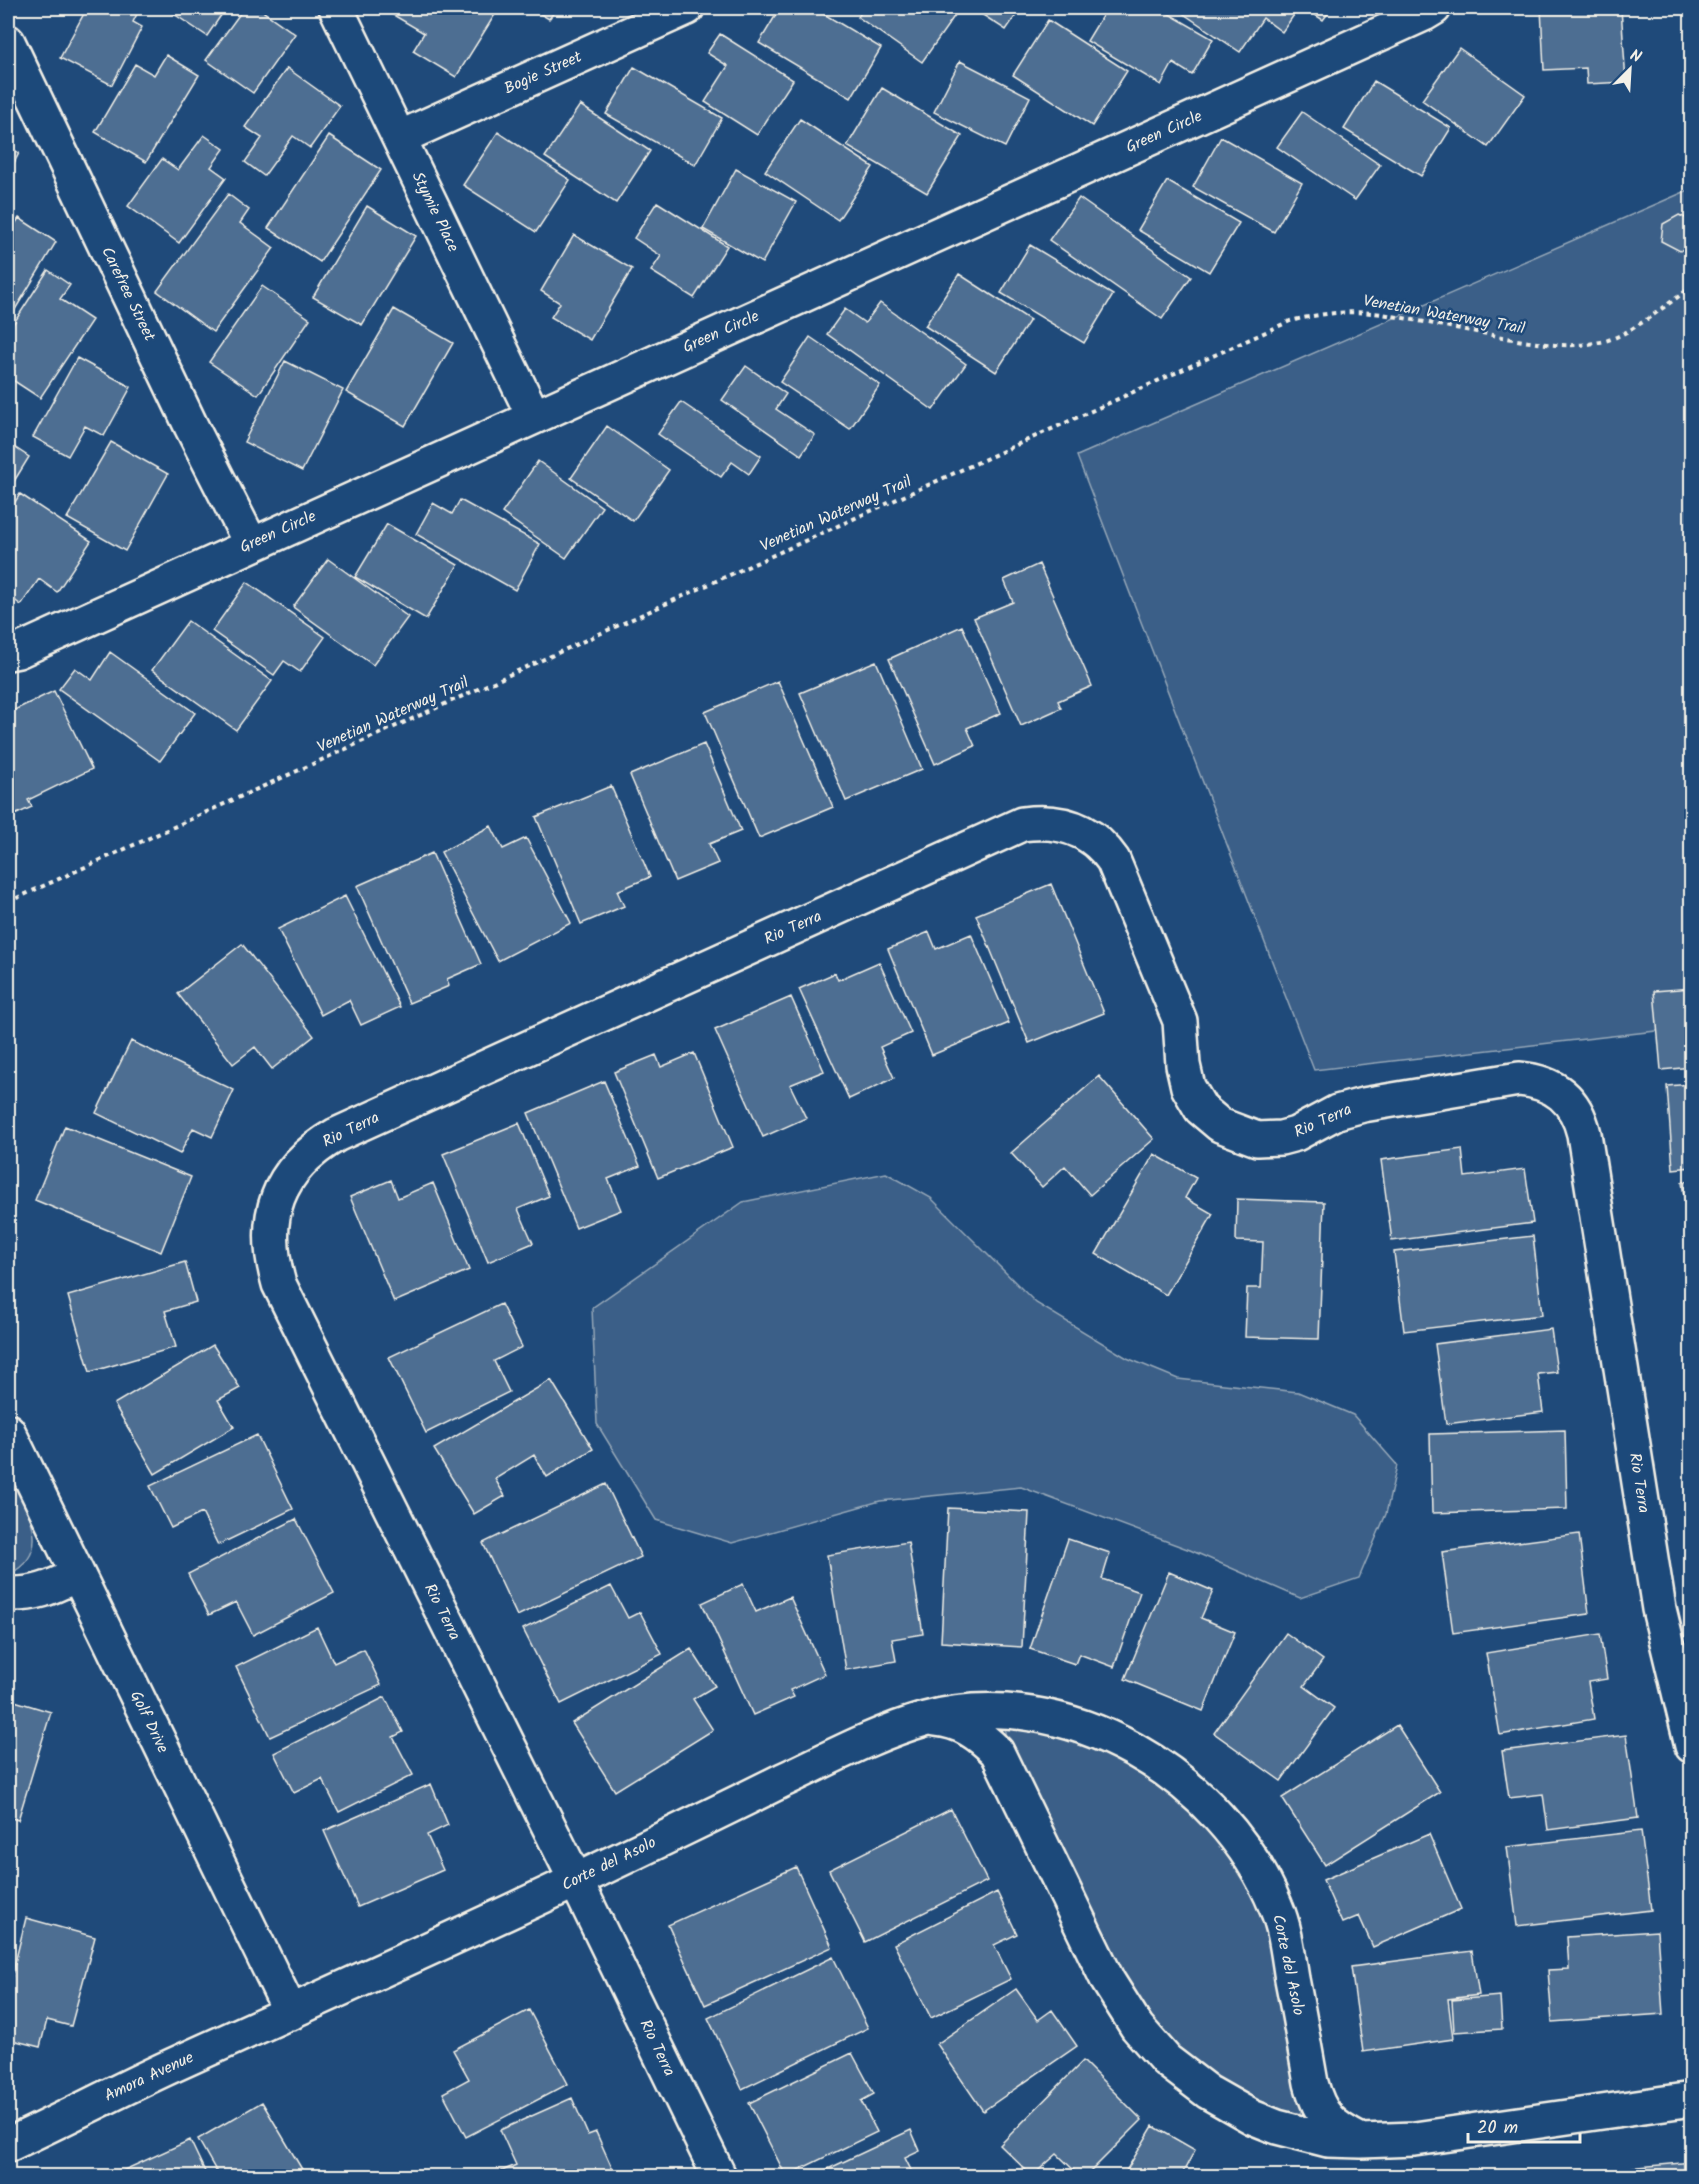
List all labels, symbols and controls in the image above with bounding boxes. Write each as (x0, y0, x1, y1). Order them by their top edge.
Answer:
north arrow (1600, 39, 1660, 99)
text: N (1626, 43, 1645, 70)
street label: Bogie Street (500, 44, 587, 101)
street label: Green Circle (1122, 104, 1206, 160)
street label: Stymie Place (405, 168, 465, 256)
street label: Carefree Street (94, 243, 162, 346)
street label: Venetian Waterway Trail (1361, 288, 1527, 342)
street label: Green Circle (679, 304, 763, 360)
street label: Venetian Waterway Trail (756, 469, 916, 559)
street label: Green Circle (236, 504, 320, 560)
street label: Venetian Waterway Trail (313, 670, 473, 760)
street label: Rio Terra (760, 904, 826, 952)
street label: Rio Terra (1290, 1097, 1356, 1145)
street label: Rio Terra (318, 1105, 384, 1155)
street label: Rio Terra (1622, 1451, 1656, 1515)
street label: Rio Terra (417, 1579, 467, 1645)
street label: Golf Drive (123, 1687, 175, 1757)
street label: Corte del Asolo (557, 1830, 661, 1898)
street label: Corte del Asolo (1265, 1912, 1311, 2018)
street label: Rio Terra (632, 2015, 682, 2081)
street label: Amora Avenue (100, 2045, 198, 2109)
scale bar (1468, 2106, 1580, 2144)
text: 20 m (1477, 2114, 1518, 2143)

